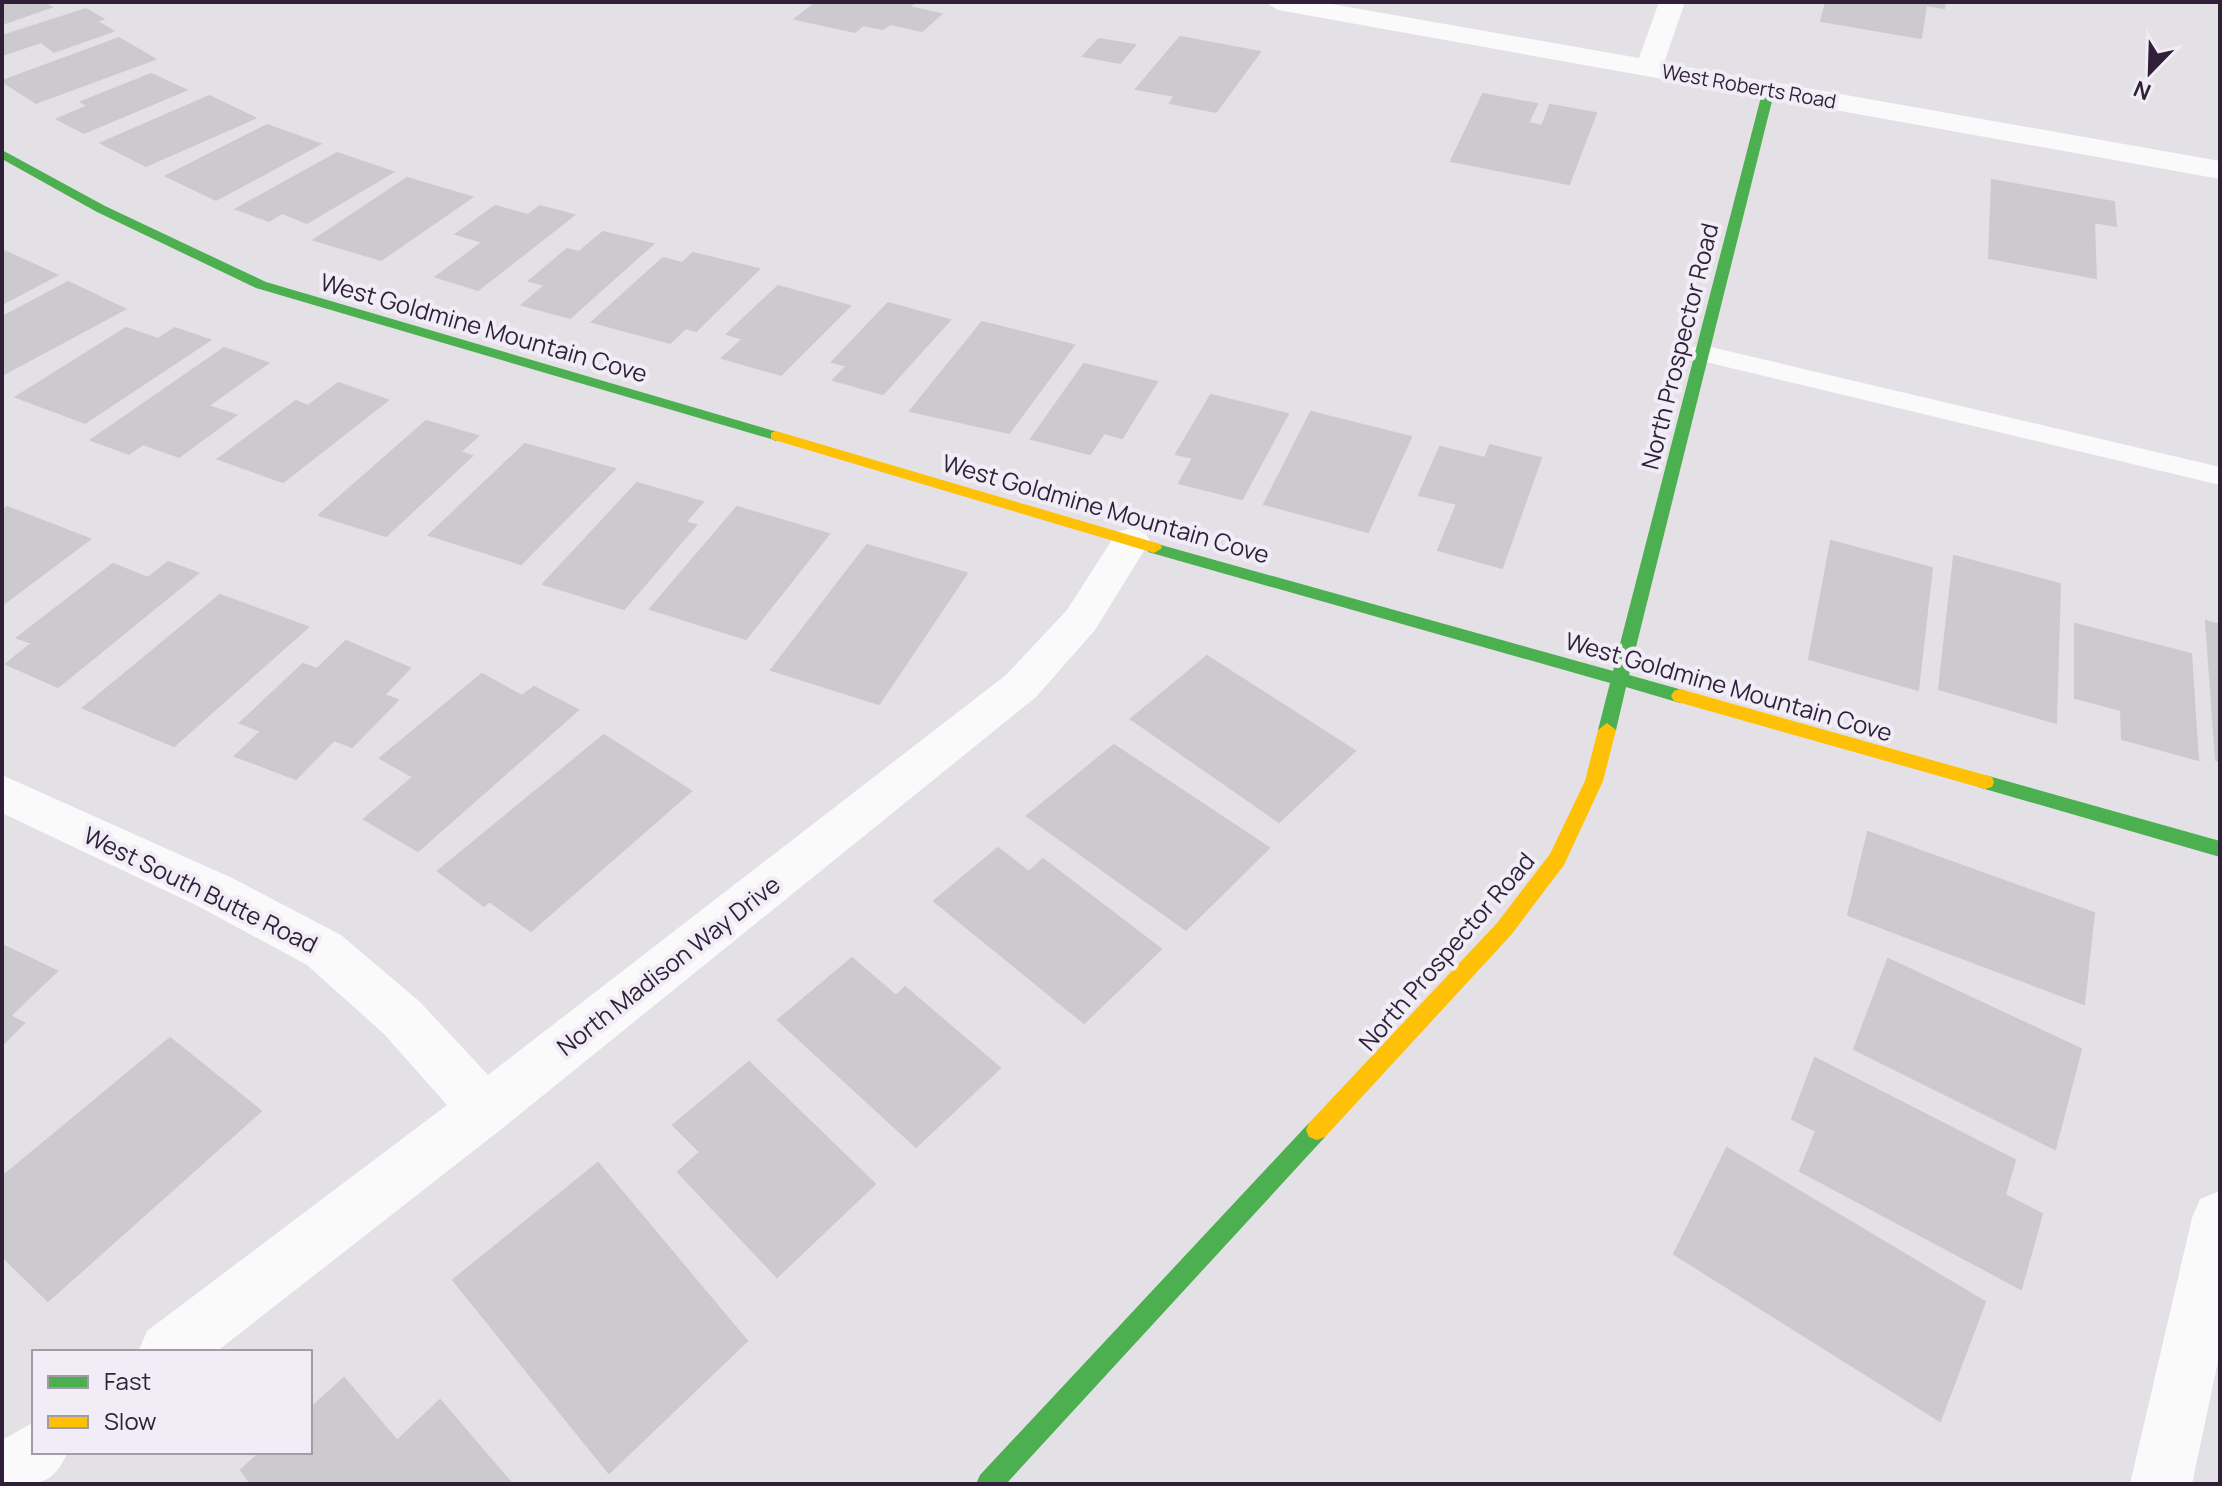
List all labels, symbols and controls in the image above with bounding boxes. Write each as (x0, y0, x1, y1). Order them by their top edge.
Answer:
north arrow (2110, 32, 2190, 112)
street label: West Roberts Road (1660, 57, 1838, 115)
text: N (2129, 74, 2155, 107)
street label: North Prospector Road (1632, 219, 1726, 473)
street label: West Goldmine Mountain Cove (316, 264, 652, 390)
street label: West Goldmine Mountain Cove (938, 445, 1274, 571)
street label: West Goldmine Mountain Cove (1561, 623, 1897, 749)
street label: West South Butte Road (79, 818, 323, 960)
street label: North Prospector Road (1351, 845, 1541, 1057)
street label: North Madison Way Drive (550, 867, 786, 1063)
legend (32, 1350, 312, 1454)
text: Fast (104, 1364, 151, 1397)
text: Slow (104, 1404, 157, 1437)

